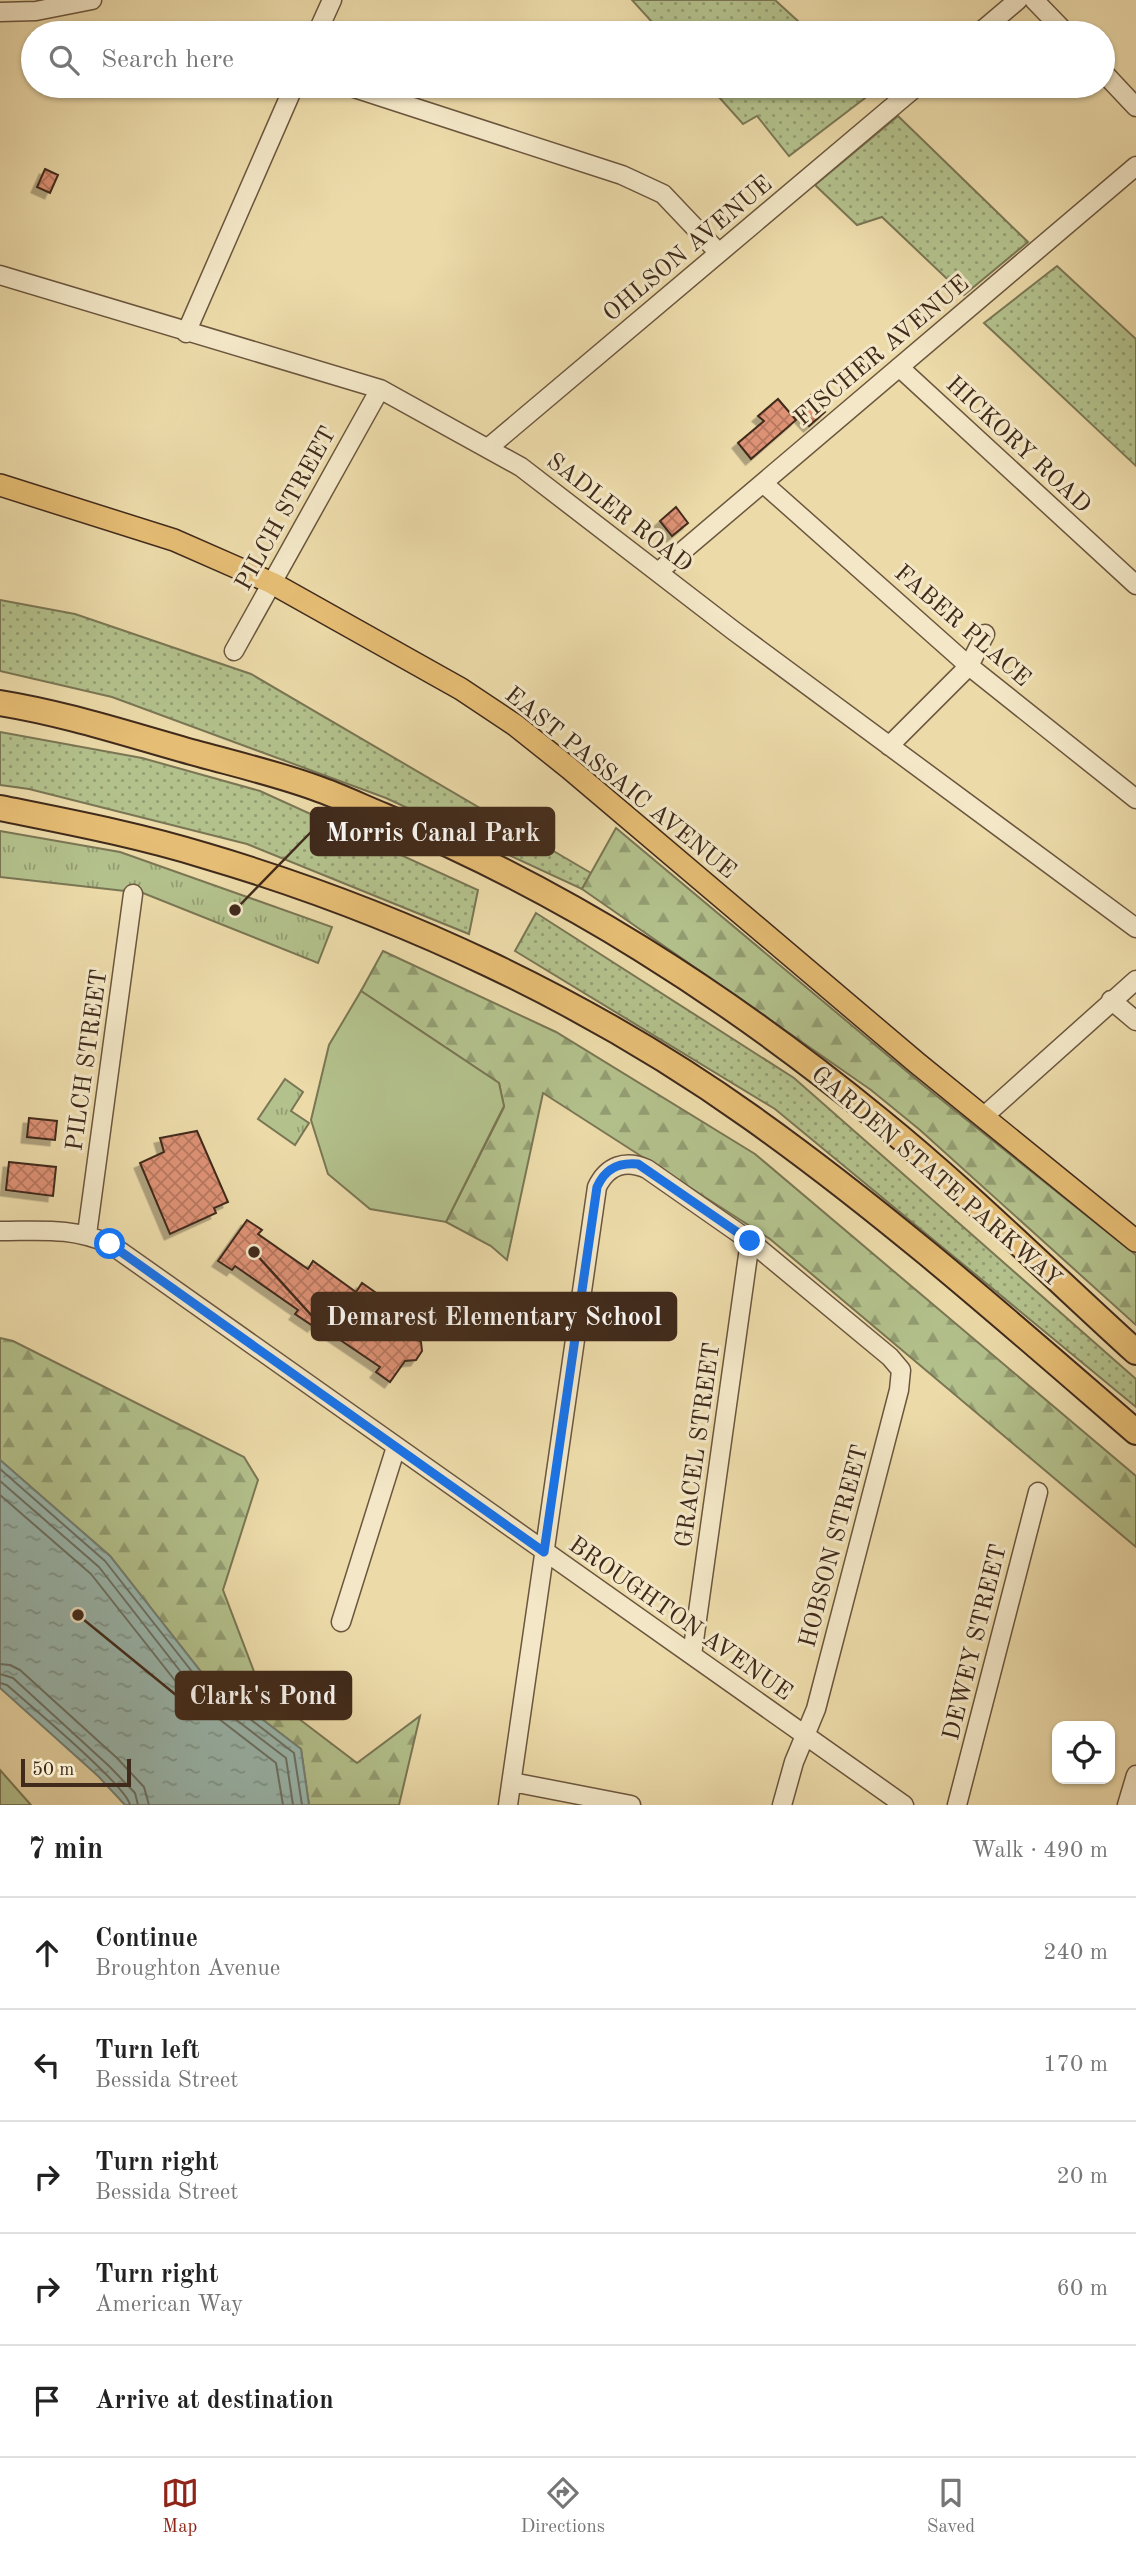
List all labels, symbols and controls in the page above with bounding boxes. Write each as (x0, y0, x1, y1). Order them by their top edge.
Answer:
search box (21, 21, 1115, 98)
icon: search (45, 41, 83, 79)
text: Search here (101, 47, 234, 73)
street label: OHLSON AVENUE (599, 172, 777, 327)
street label: FISCHER AVENUE (791, 272, 974, 431)
street label: HICKORY ROAD (941, 372, 1095, 518)
street label: PILCH STREET (232, 423, 342, 595)
street label: SADLER ROAD (541, 449, 696, 578)
street label: FABER PLACE (889, 561, 1034, 692)
street label: EAST PASSAIC AVENUE (500, 683, 740, 884)
callout: Morris Canal Park (311, 808, 554, 855)
text: Morris Canal Park (326, 821, 541, 847)
street label: PILCH STREET (63, 968, 113, 1153)
street label: GARDEN STATE PARKWAY (806, 1063, 1065, 1292)
route end (734, 1225, 765, 1256)
route start (94, 1228, 125, 1259)
callout: Demarest Elementary School (312, 1293, 676, 1340)
text: Demarest Elementary School (326, 1305, 662, 1331)
street label: GRACEL STREET (673, 1341, 725, 1549)
street label: HOBSON STREET (796, 1443, 874, 1650)
street label: BROUGHTON AVENUE (564, 1533, 796, 1706)
street label: DEWEY STREET (940, 1542, 1012, 1743)
callout: Clark's Pond (176, 1672, 351, 1719)
text: Clark's Pond (189, 1684, 337, 1710)
map controls (1052, 1721, 1115, 1784)
button: locate (1052, 1721, 1115, 1784)
scale bar (21, 1756, 131, 1788)
text: 50 m (32, 1761, 74, 1780)
text: 7 min (28, 1835, 103, 1865)
text: Walk · 490 m (972, 1839, 1108, 1862)
text: Continue (95, 1926, 198, 1952)
icon: ahead (28, 1934, 66, 1972)
text: 240 m (1043, 1941, 1108, 1964)
text: Broughton Avenue (95, 1957, 280, 1980)
text: Turn left (95, 2038, 200, 2064)
icon: left (28, 2046, 66, 2084)
text: 170 m (1043, 2053, 1108, 2076)
text: Bessida Street (95, 2069, 238, 2092)
text: Turn right (95, 2150, 218, 2176)
icon: right (28, 2158, 66, 2196)
text: 20 m (1057, 2165, 1108, 2188)
text: Bessida Street (95, 2181, 238, 2204)
text: Turn right (95, 2262, 218, 2288)
icon: right (28, 2270, 66, 2308)
text: 60 m (1057, 2277, 1108, 2300)
text: American Way (95, 2293, 243, 2316)
icon: arrive (28, 2382, 66, 2420)
text: Arrive at destination (95, 2388, 334, 2414)
tab: Map (161, 2474, 199, 2539)
tab: Directions (521, 2474, 605, 2539)
tab: Saved (927, 2474, 975, 2539)

